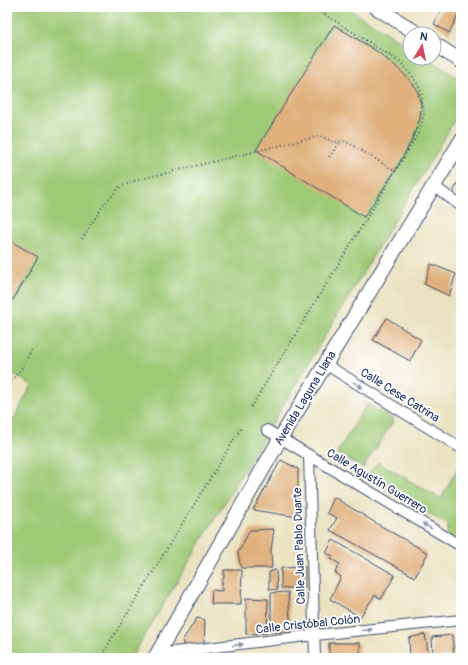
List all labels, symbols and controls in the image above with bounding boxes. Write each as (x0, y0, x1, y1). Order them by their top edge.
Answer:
north arrow (402, 26, 442, 66)
text: N (419, 30, 429, 44)
street label: Avenida Laguna Llana (271, 348, 340, 448)
street label: Calle Cese Catrina (357, 365, 442, 426)
one-way arrow (353, 381, 364, 388)
street label: Calle Agustín Guerrero (324, 445, 430, 518)
street label: Calle Juan Pablo Duarte (290, 487, 309, 605)
one-way arrow (421, 523, 433, 530)
street label: Calle Cristóbal Colón (255, 612, 361, 637)
one-way arrow (361, 627, 373, 633)
one-way arrow (232, 641, 244, 648)

